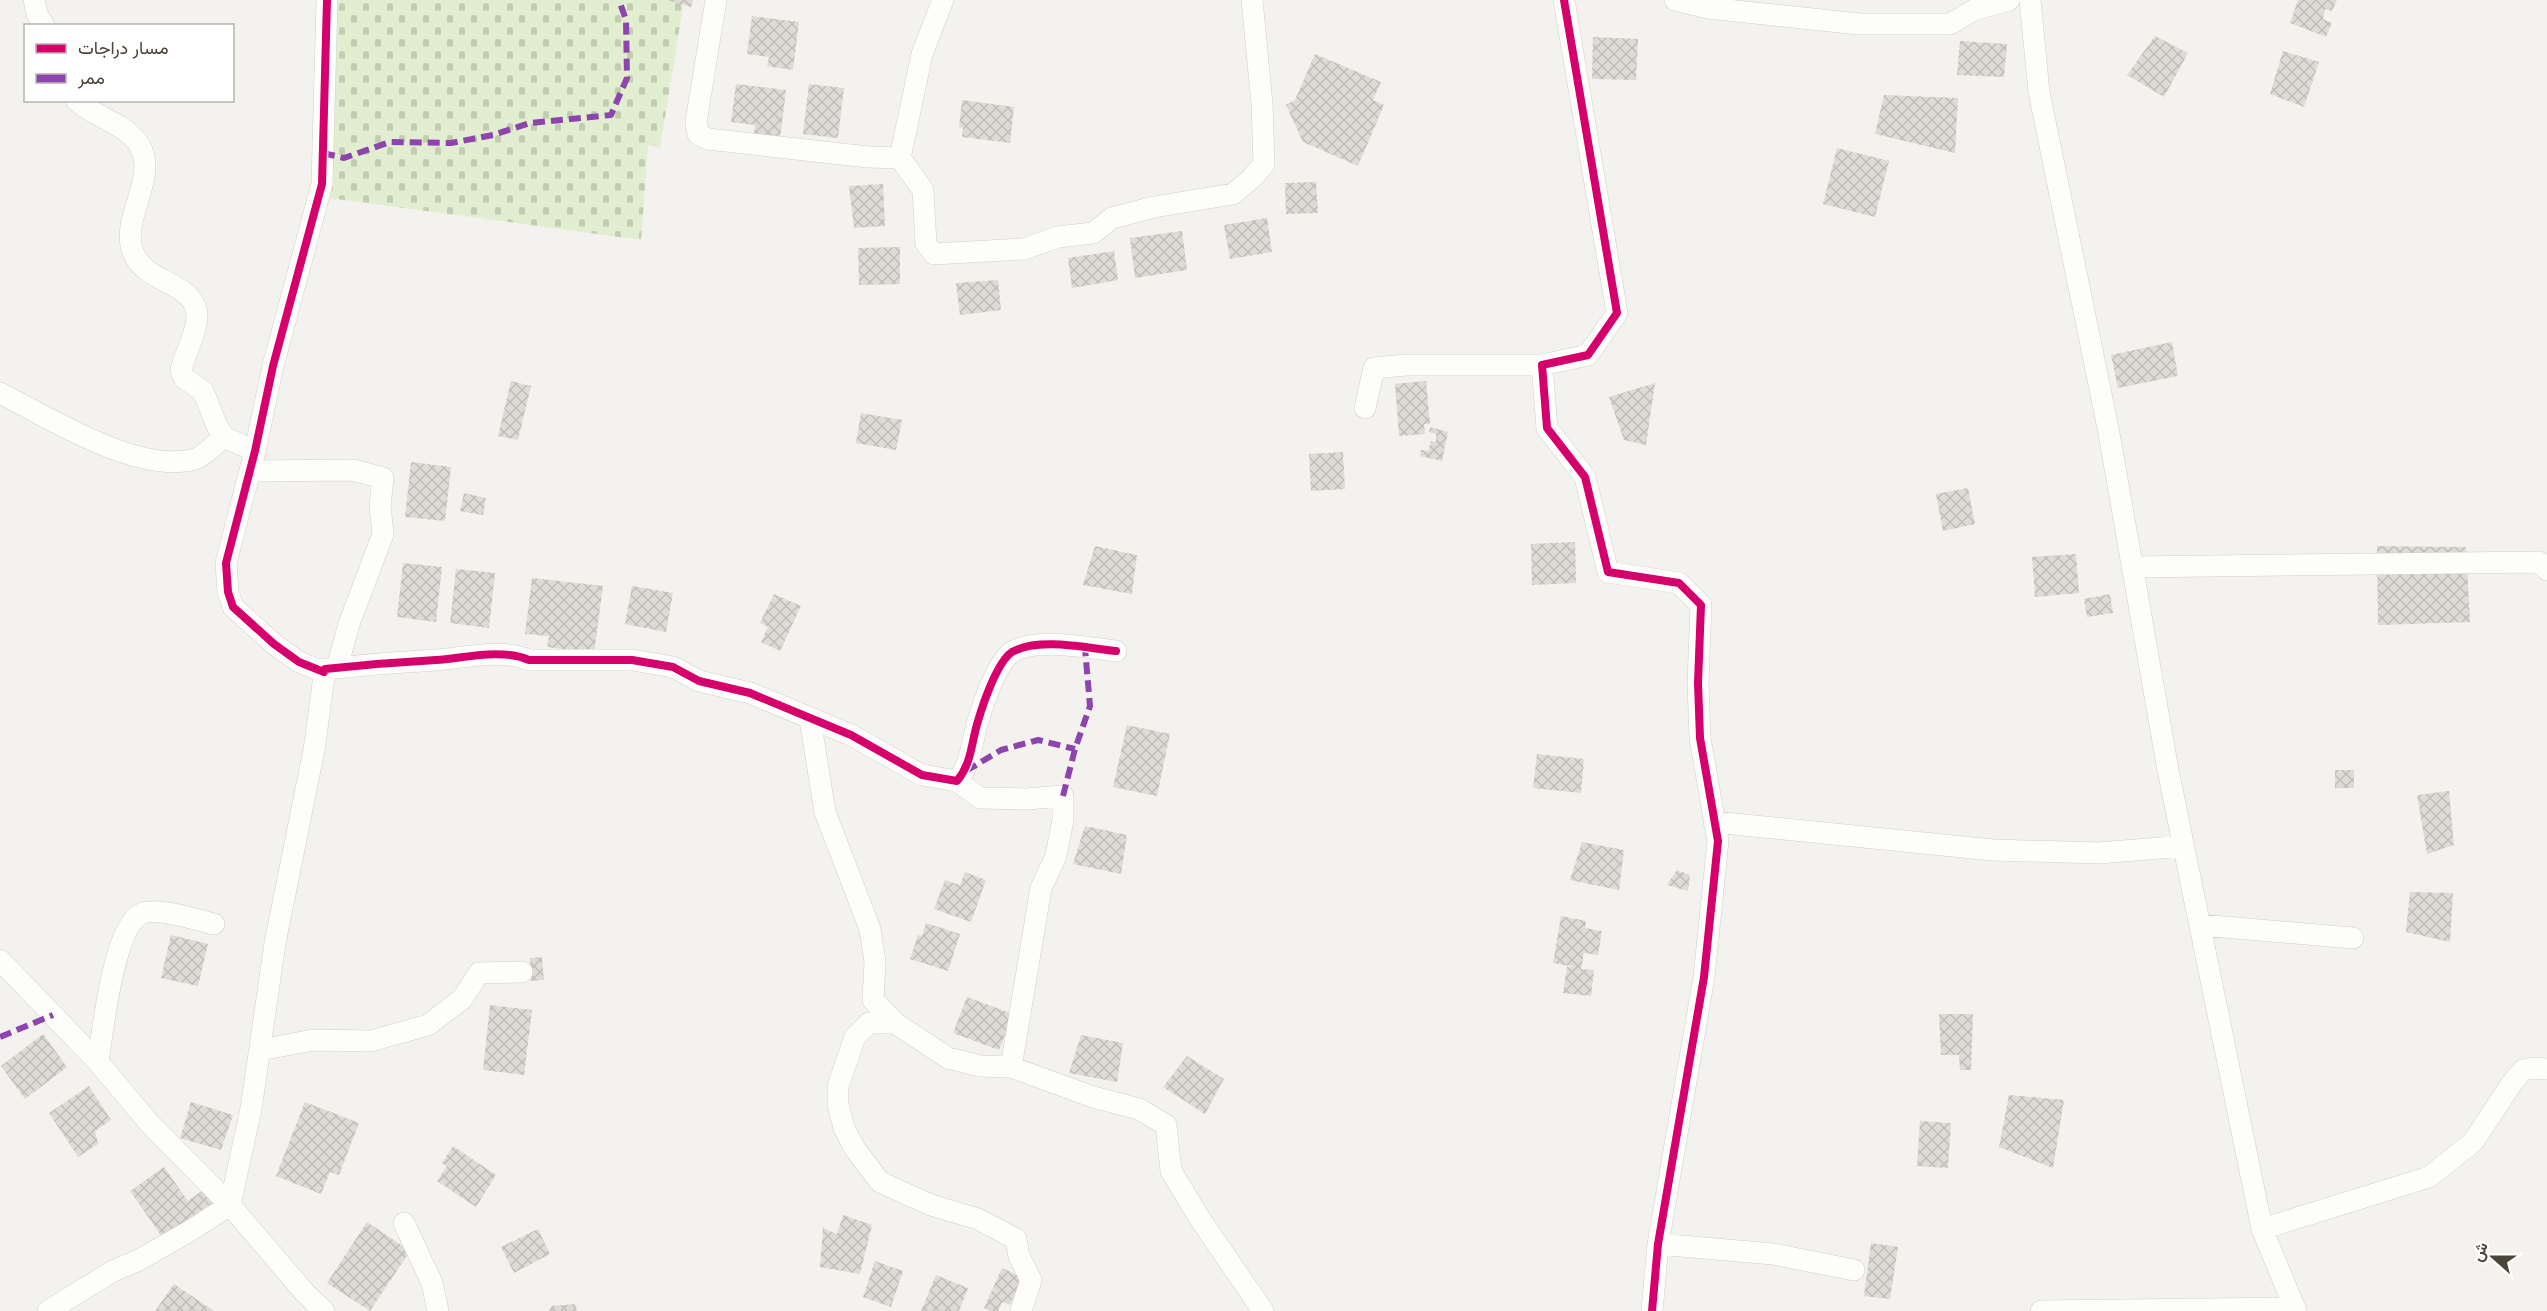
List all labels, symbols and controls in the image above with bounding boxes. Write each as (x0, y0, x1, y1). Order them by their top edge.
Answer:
legend (24, 24, 234, 102)
text: مسار دراجات (78, 36, 169, 60)
text: ممر (77, 66, 105, 90)
north arrow (2463, 1227, 2523, 1287)
text: ش (2466, 1239, 2494, 1265)

